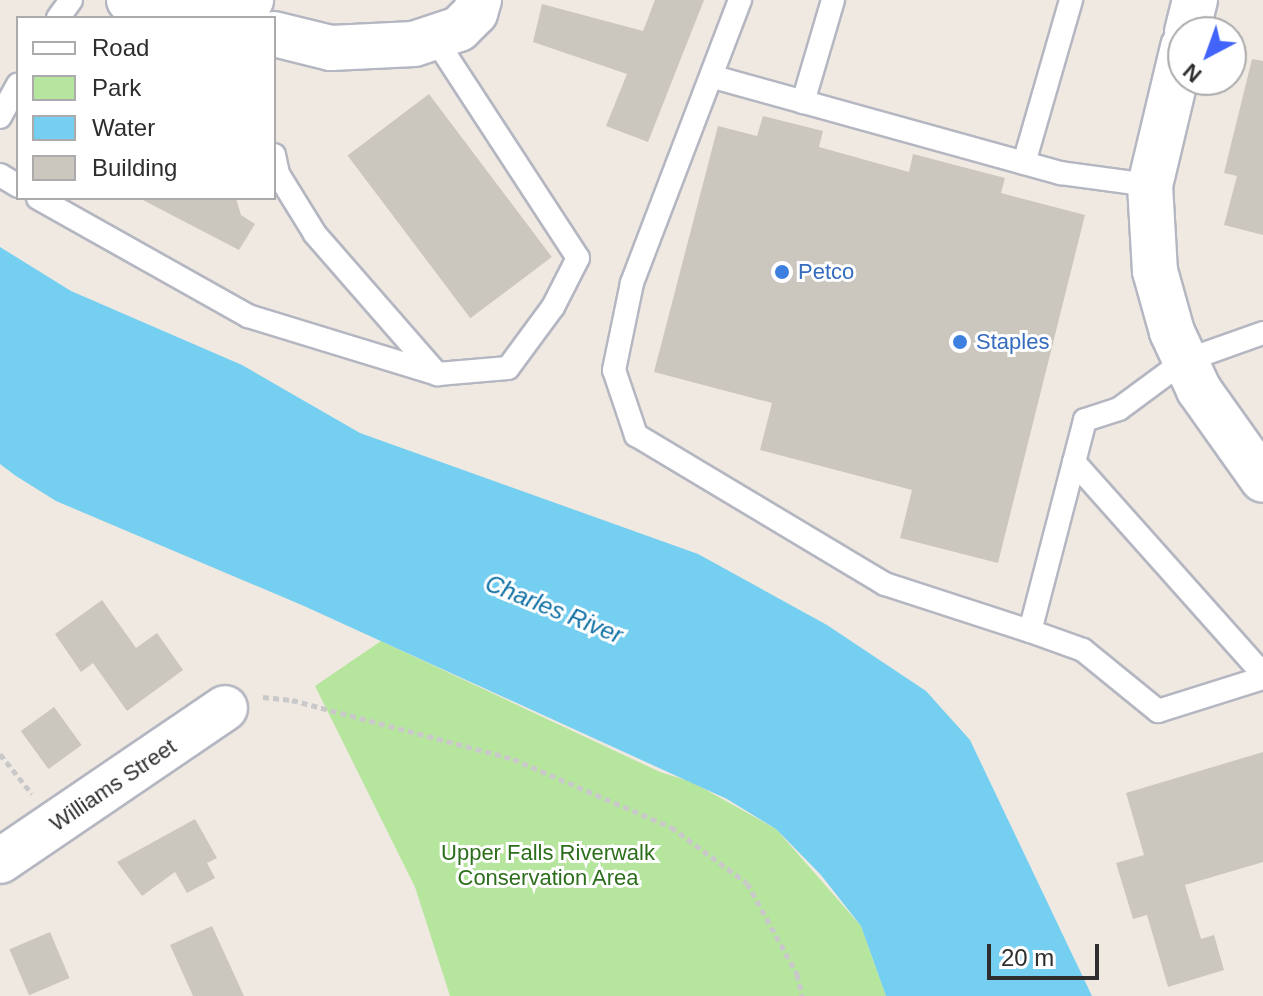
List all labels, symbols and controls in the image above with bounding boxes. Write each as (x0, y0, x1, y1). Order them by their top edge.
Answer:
legend (16, 16, 276, 200)
north arrow (1167, 16, 1247, 96)
text: Road (92, 34, 149, 61)
text: N (1178, 58, 1206, 88)
text: Park (92, 74, 141, 101)
text: Water (92, 114, 155, 141)
text: Building (92, 154, 177, 181)
place label: Petco (798, 259, 854, 285)
marker: Petco (773, 263, 791, 281)
place label: Staples (976, 329, 1049, 355)
marker: Staples (951, 333, 969, 351)
water label: Charles River (481, 568, 627, 650)
street label: Williams Street (45, 733, 181, 837)
park label: Upper Falls Riverwalk Conservation Area (441, 839, 655, 890)
scale bar (991, 928, 1103, 978)
text: 20 m (1001, 944, 1054, 971)

